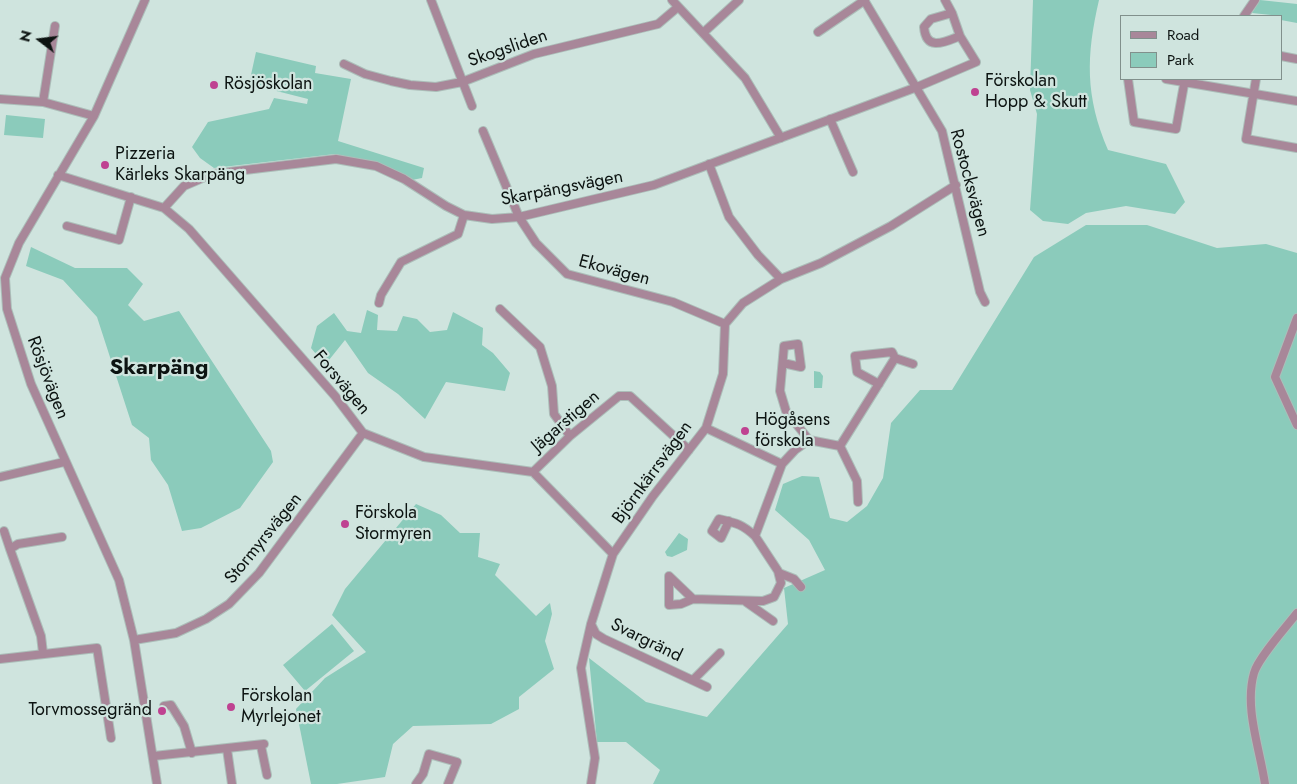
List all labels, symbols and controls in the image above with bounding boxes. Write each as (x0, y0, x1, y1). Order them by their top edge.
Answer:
north arrow (15, 15, 65, 65)
legend (1120, 15, 1282, 80)
text: Road (1167, 24, 1199, 46)
street label: Skogsliden (465, 25, 551, 73)
text: N (14, 28, 37, 44)
text: Park (1167, 49, 1194, 71)
place label: Förskolan Hopp & Skutt (985, 71, 1087, 114)
place label: Rösjöskolan (224, 74, 312, 96)
marker: Rösjöskolan (208, 79, 220, 91)
marker: Förskolan Hopp & Skutt (969, 86, 981, 98)
street label: Rostocksvägen (944, 127, 994, 239)
place label: Pizzeria Kärleks Skarpäng (115, 144, 245, 186)
marker: Pizzeria Kärleks Skarpäng (99, 159, 111, 171)
street label: Skarpängsvägen (499, 167, 625, 211)
street label: Ekovägen (576, 251, 652, 291)
street label: Rösjövägen (21, 334, 73, 422)
street label: Forsvägen (308, 346, 374, 420)
district label: Skarpäng (110, 356, 208, 382)
street label: Jägarstigen (527, 386, 605, 458)
place label: Högåsens förskola (755, 410, 830, 452)
street label: Björnkärrsvägen (608, 417, 698, 529)
marker: Högåsens förskola (739, 425, 751, 437)
street label: Stormyrsvägen (221, 489, 307, 589)
place label: Förskola Stormyren (355, 503, 432, 546)
marker: Förskola Stormyren (339, 518, 351, 530)
street label: Svargränd (607, 614, 685, 668)
place label: Förskolan Myrlejonet (241, 686, 320, 729)
place label: Torvmossegränd (28, 700, 152, 722)
marker: Förskolan Myrlejonet (225, 701, 237, 713)
marker: Torvmossegränd (156, 705, 168, 717)

